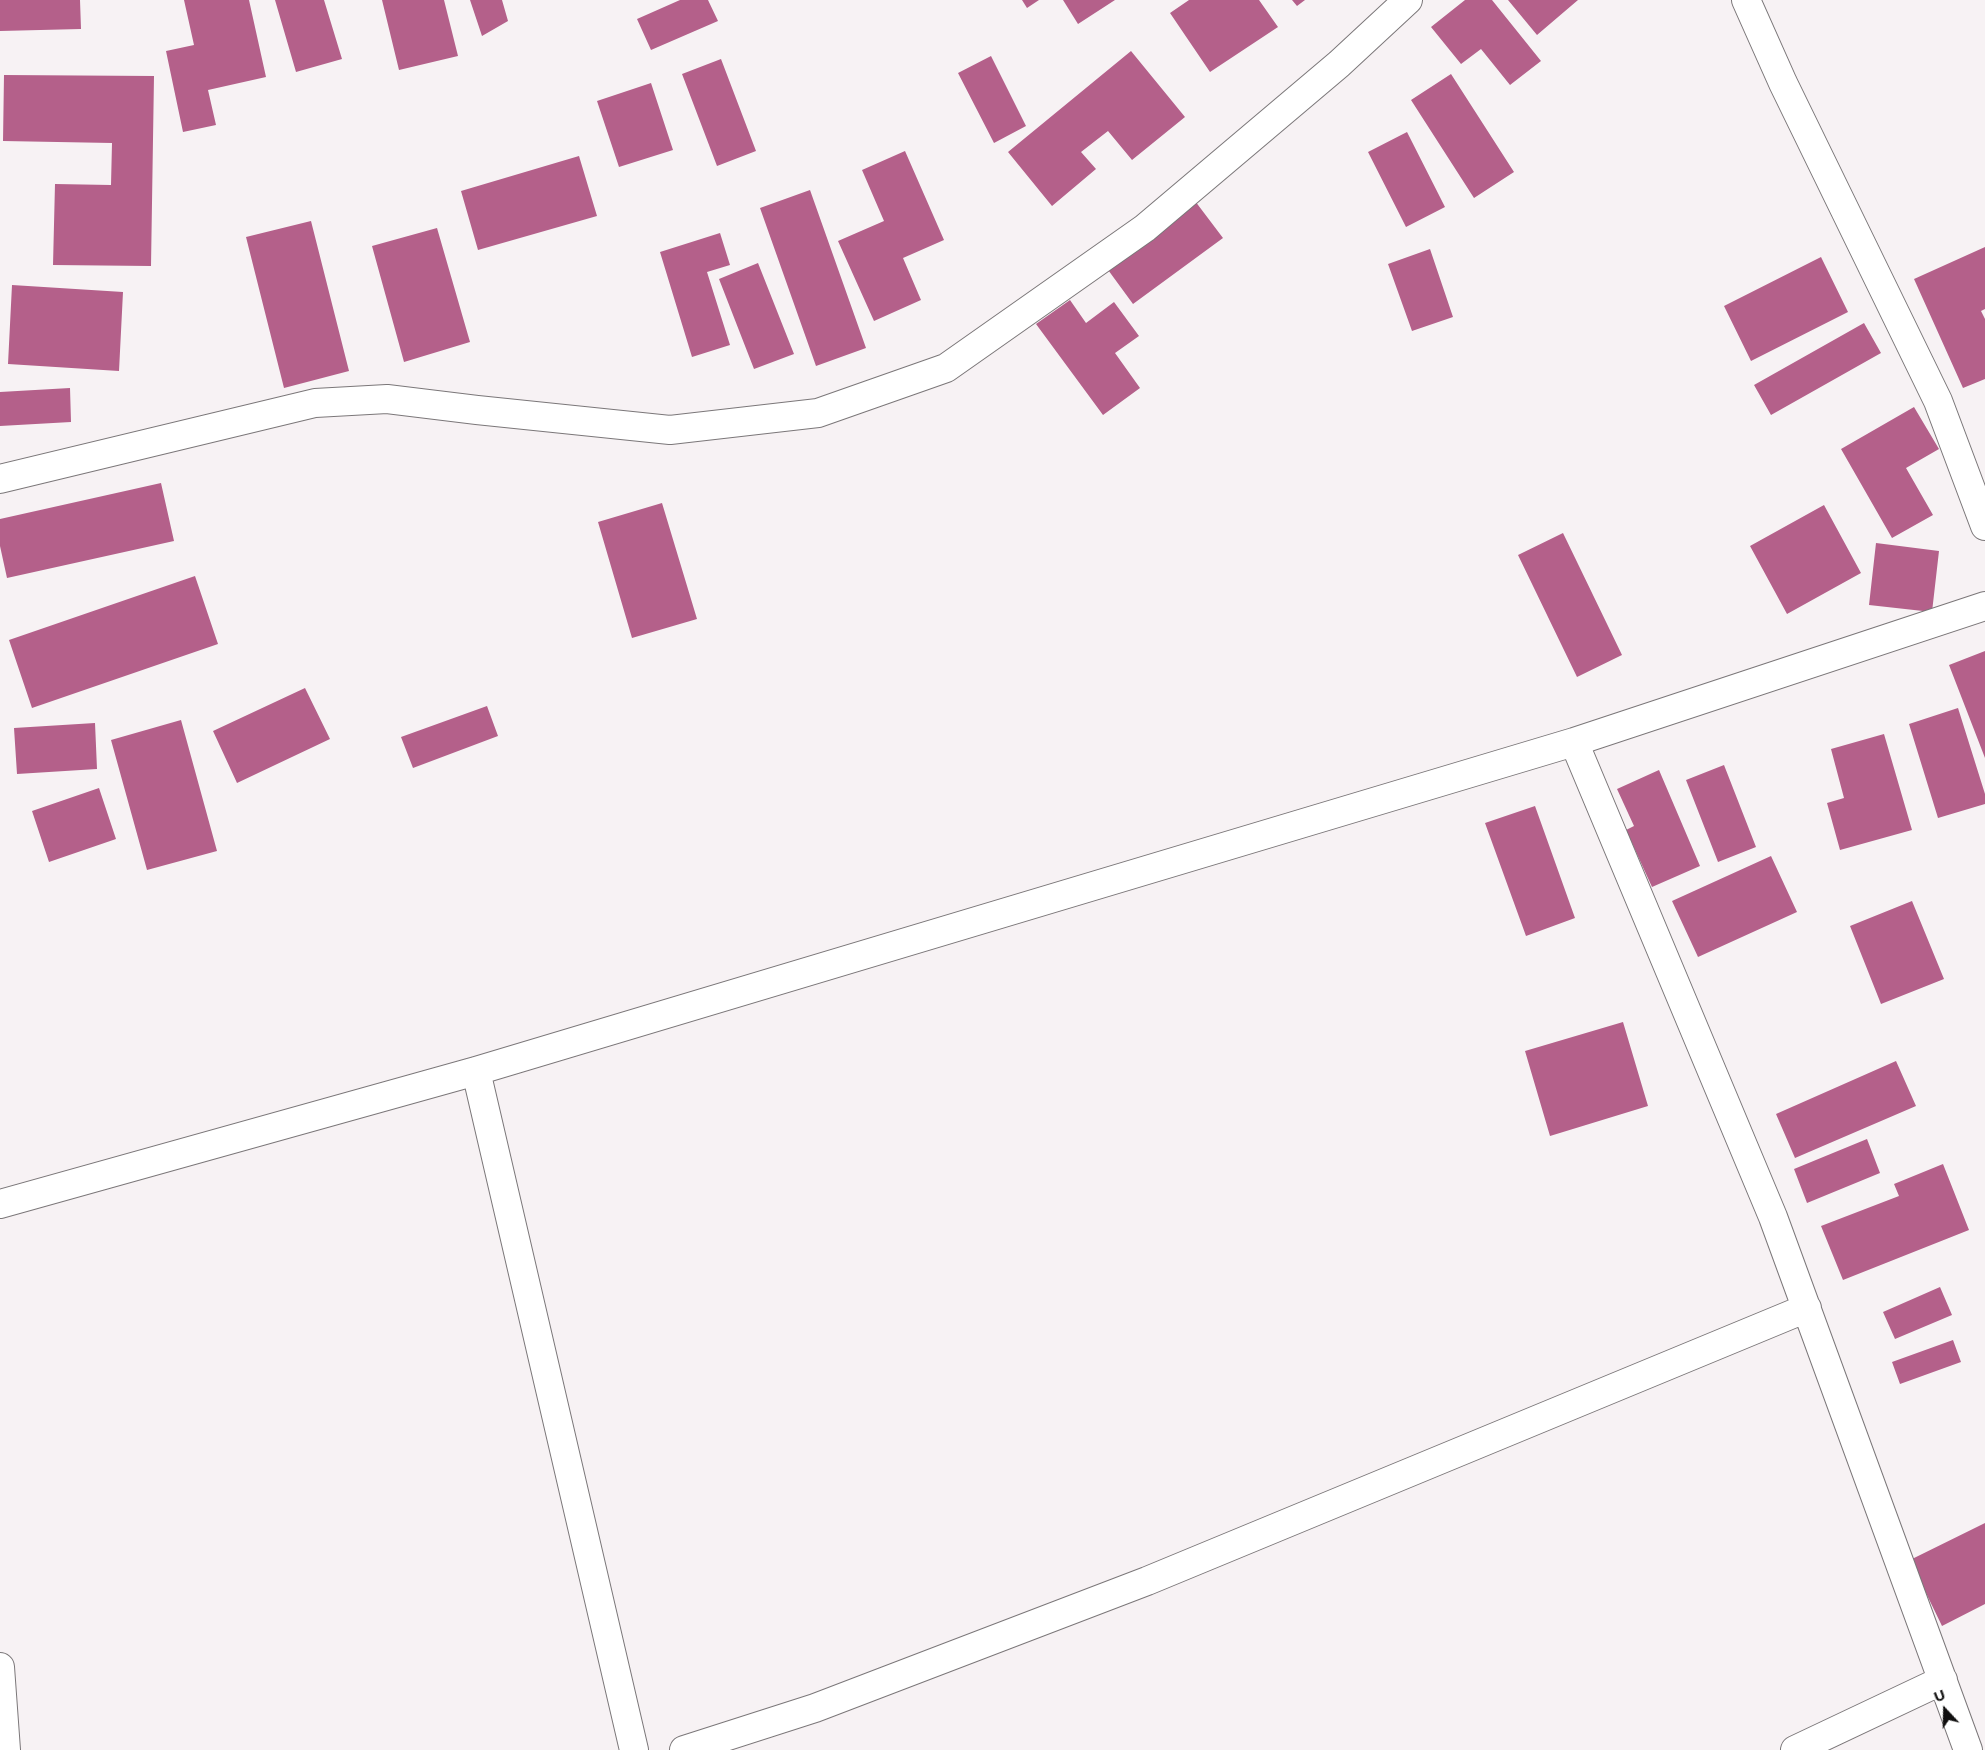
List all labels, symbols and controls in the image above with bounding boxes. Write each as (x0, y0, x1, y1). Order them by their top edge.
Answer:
north arrow (1920, 1685, 1970, 1735)
text: U (1931, 1686, 1948, 1706)

